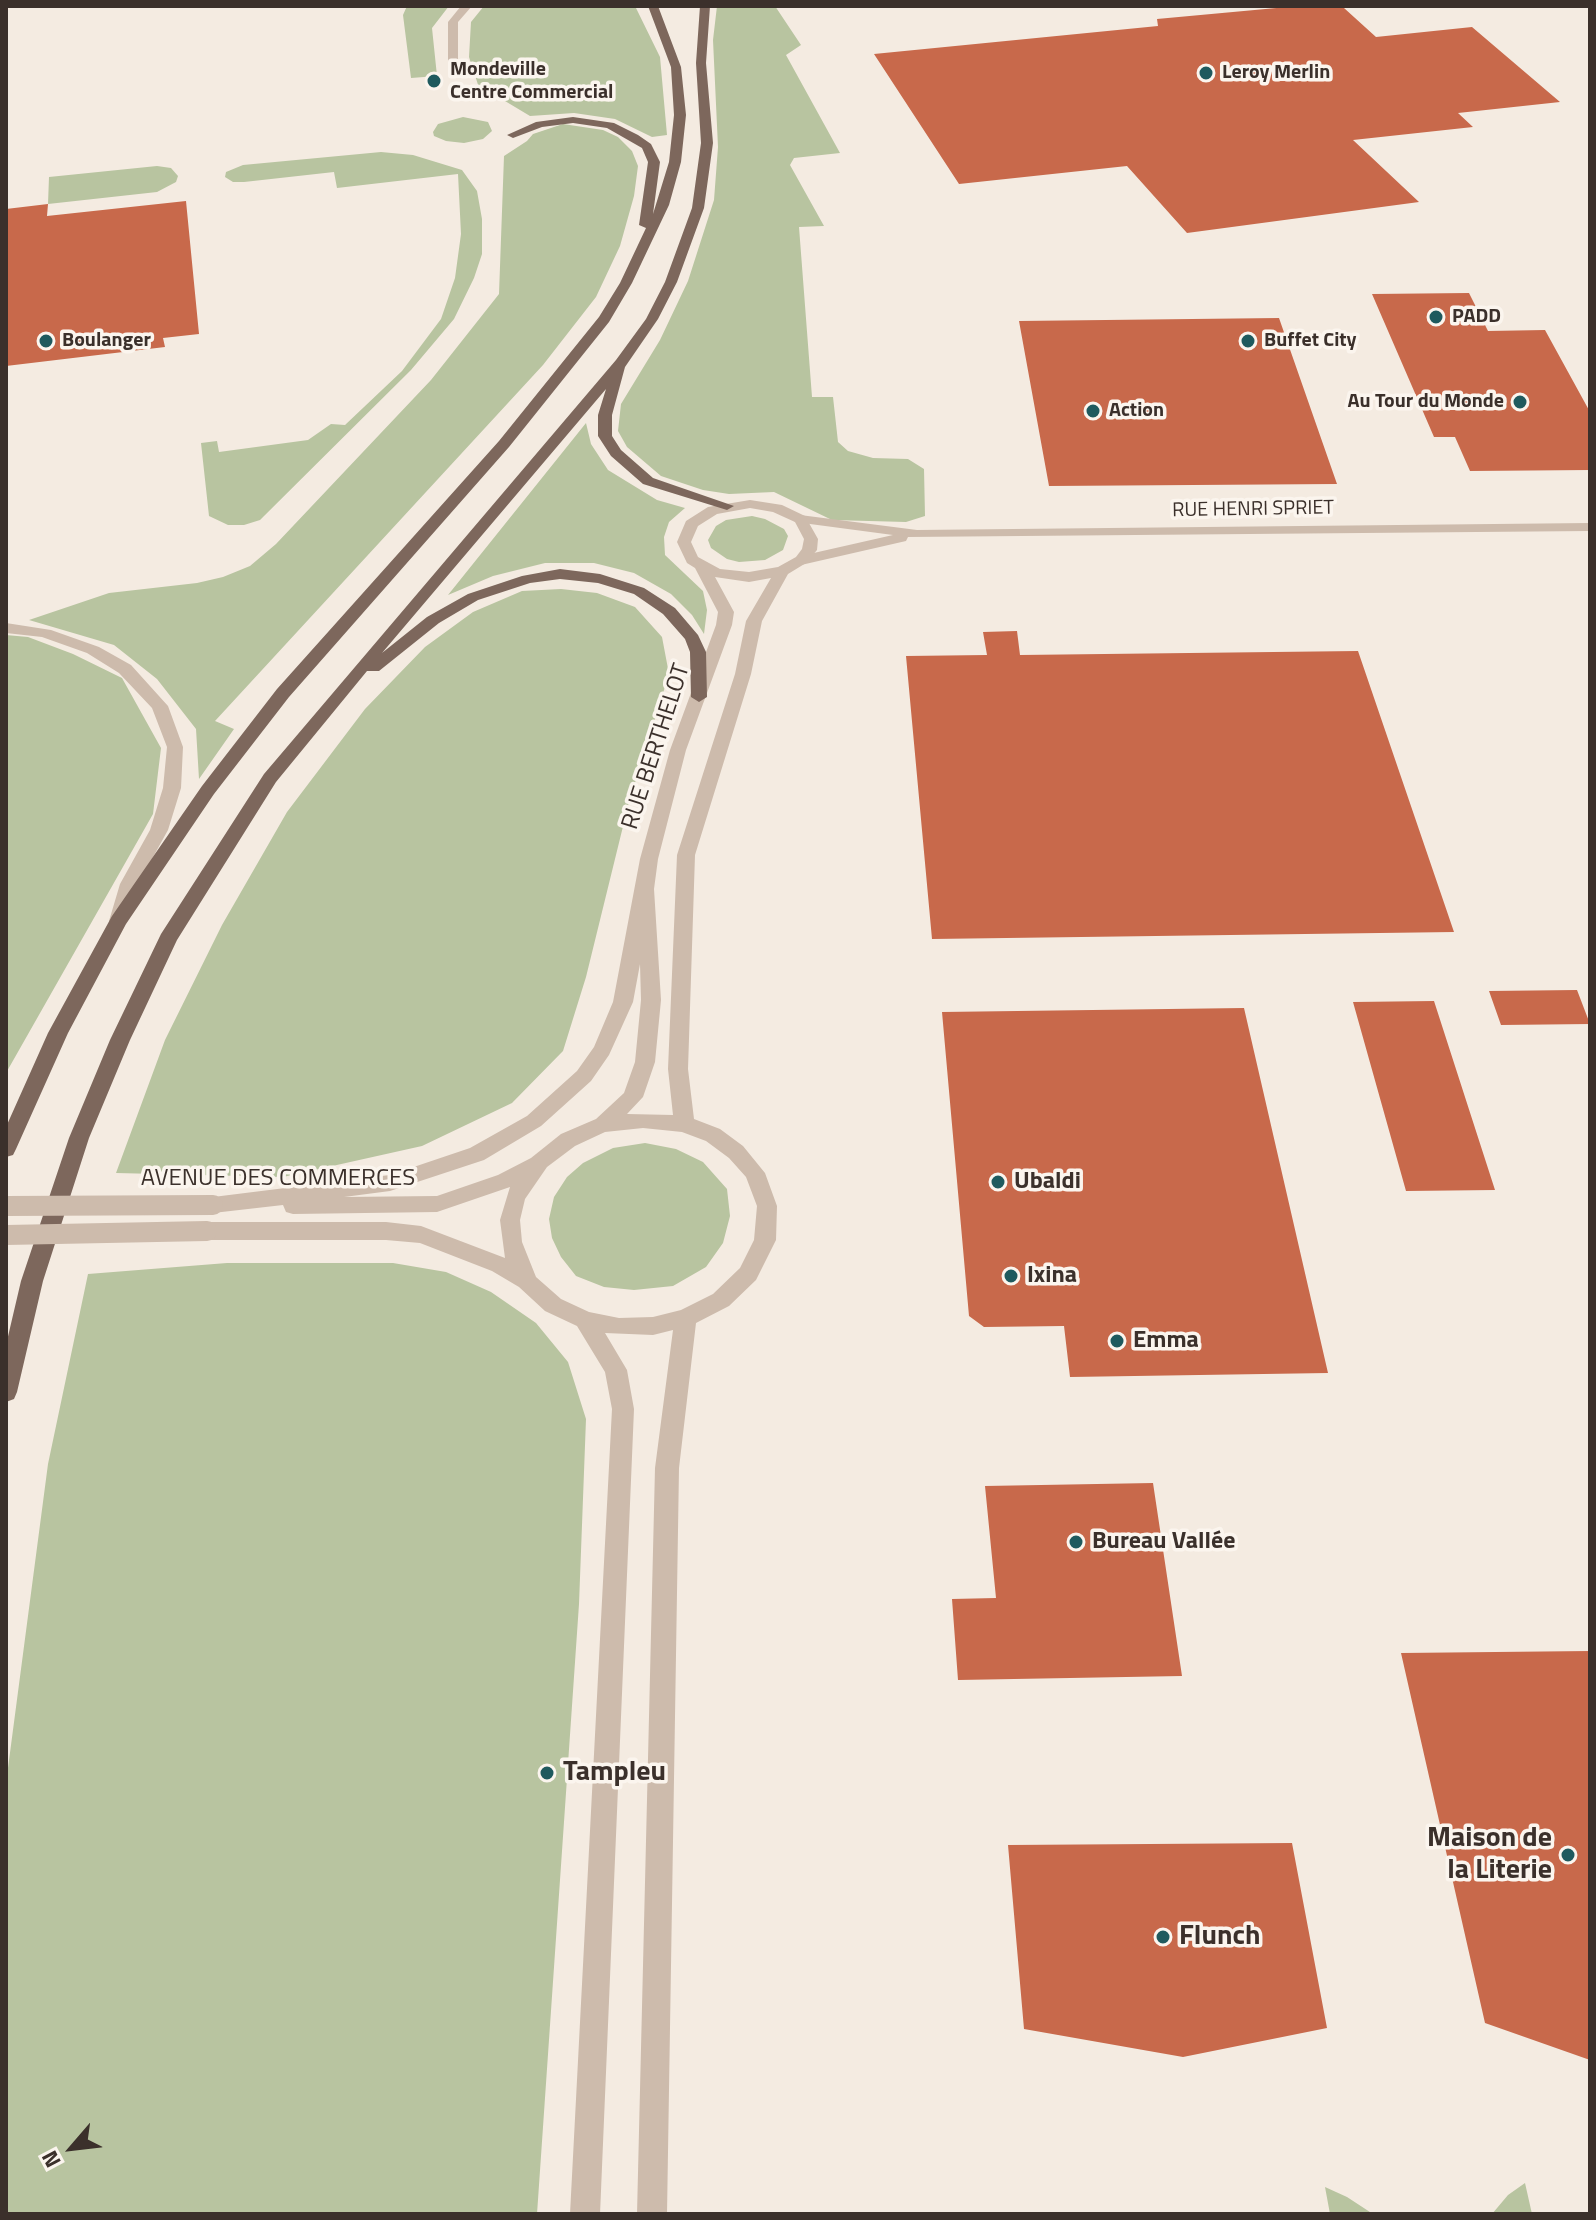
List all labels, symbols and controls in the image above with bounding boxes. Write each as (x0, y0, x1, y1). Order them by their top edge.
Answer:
place label: Mondeville Centre Commercial (450, 58, 614, 105)
place label: Leroy Merlin (1222, 61, 1330, 85)
marker: Leroy Merlin (1197, 64, 1215, 82)
marker: Mondeville Centre Commercial (425, 72, 443, 90)
place label: PADD (1452, 305, 1501, 329)
marker: PADD (1427, 308, 1445, 326)
place label: Boulanger (62, 329, 151, 353)
place label: Buffet City (1264, 329, 1357, 353)
marker: Boulanger (37, 332, 55, 350)
marker: Buffet City (1239, 332, 1257, 350)
place label: Au Tour du Monde (1347, 390, 1504, 414)
marker: Au Tour du Monde (1511, 393, 1529, 411)
place label: Action (1109, 399, 1164, 423)
marker: Action (1084, 402, 1102, 420)
street label: RUE HENRI SPRIET (1172, 497, 1334, 523)
street label: RUE BERTHELOT (617, 661, 697, 833)
street label: AVENUE DES COMMERCES (141, 1165, 415, 1193)
place label: Ubaldi (1014, 1168, 1081, 1196)
marker: Ubaldi (989, 1173, 1007, 1191)
place label: Ixina (1027, 1262, 1077, 1290)
marker: Ixina (1002, 1267, 1020, 1285)
place label: Emma (1133, 1327, 1199, 1355)
marker: Emma (1108, 1332, 1126, 1350)
place label: Bureau Vallée (1092, 1528, 1235, 1556)
marker: Bureau Vallée (1067, 1533, 1085, 1551)
place label: Tampleu (563, 1756, 666, 1790)
marker: Tampleu (538, 1764, 556, 1782)
place label: Maison de la Literie (1427, 1822, 1552, 1888)
marker: Maison de la Literie (1559, 1846, 1577, 1864)
place label: Flunch (1179, 1920, 1260, 1954)
marker: Flunch (1154, 1928, 1172, 1946)
north arrow (32, 2108, 112, 2188)
text: N (32, 2145, 69, 2174)

